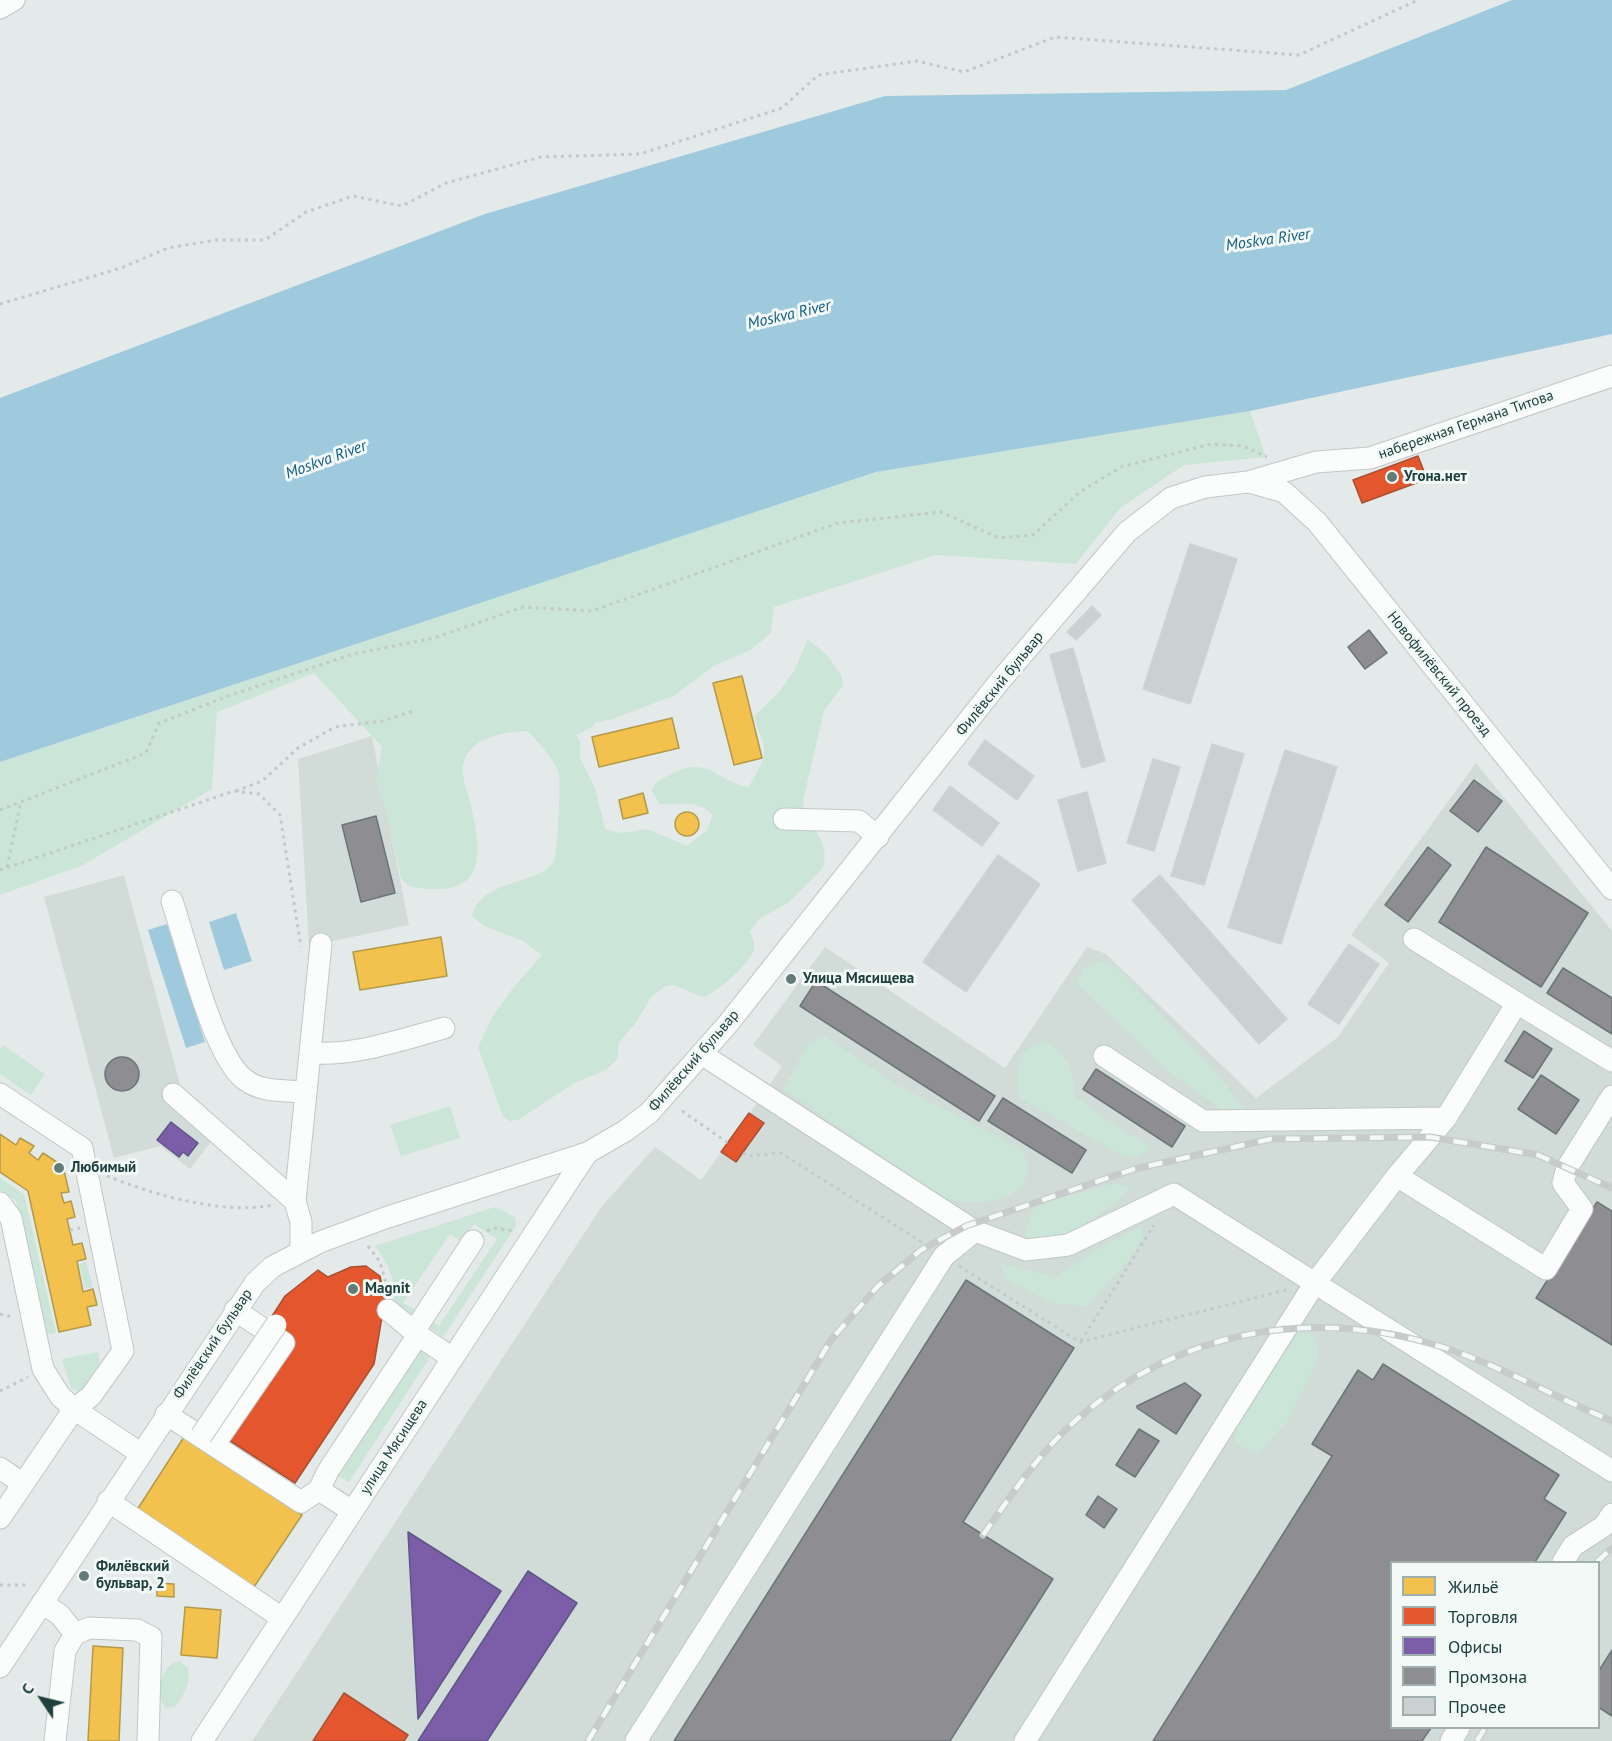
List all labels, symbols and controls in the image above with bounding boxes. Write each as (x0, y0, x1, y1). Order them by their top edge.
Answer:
water label: Moskva River (1225, 225, 1311, 255)
water label: Moskva River (745, 296, 833, 334)
street label: набережная Германа Титова (1376, 386, 1556, 464)
water label: Moskva River (283, 436, 369, 484)
place label: Угона.нет (1404, 468, 1467, 486)
marker: Угона.нет (1385, 470, 1399, 484)
street label: Новофилёвский проезд (1383, 608, 1495, 740)
street label: Филёвский бульвар (952, 628, 1048, 740)
place label: Улица Мясищева (803, 970, 914, 988)
marker: Улица Мясищева (784, 972, 798, 986)
street label: Филёвский бульвар (645, 1006, 743, 1116)
place label: Любимый (71, 1159, 136, 1177)
marker: Любимый (52, 1161, 66, 1175)
place label: Magnit (365, 1280, 410, 1298)
marker: Magnit (346, 1282, 360, 1296)
street label: Филёвский бульвар (169, 1285, 257, 1403)
street label: улица Мясищева (357, 1396, 431, 1498)
place label: Филёвский бульвар, 2 (96, 1558, 169, 1593)
legend (1390, 1561, 1600, 1729)
marker: Филёвский бульвар, 2 (77, 1569, 91, 1583)
text: Жильё (1448, 1575, 1499, 1598)
text: Торговля (1448, 1605, 1518, 1628)
text: Офисы (1448, 1635, 1502, 1658)
text: Промзона (1448, 1665, 1527, 1688)
north arrow (12, 1669, 72, 1729)
text: С (16, 1679, 38, 1698)
text: Прочее (1448, 1695, 1506, 1718)

